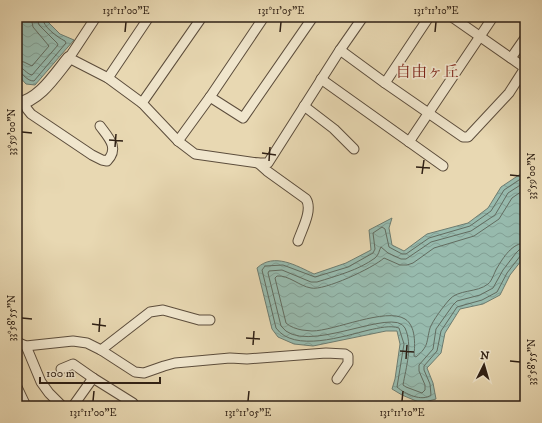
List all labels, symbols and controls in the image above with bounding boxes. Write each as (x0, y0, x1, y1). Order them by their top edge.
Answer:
text: 131°11'00"E (103, 5, 149, 17)
text: 131°11'05"E (258, 5, 304, 17)
text: 131°11'10"E (413, 5, 459, 17)
district label: 自由ヶ丘 (395, 62, 459, 82)
text: 33°59'00"N (6, 108, 18, 156)
text: 33°59'00"N (526, 152, 538, 200)
text: 33°58'55"N (6, 295, 18, 341)
text: 33°58'55"N (526, 339, 538, 385)
north arrow (464, 345, 504, 385)
text: N (480, 349, 490, 363)
scale bar (40, 359, 160, 385)
text: 100 m (46, 366, 75, 381)
text: 131°11'00"E (70, 407, 116, 419)
text: 131°11'05"E (225, 407, 271, 419)
text: 131°11'10"E (379, 407, 425, 419)

